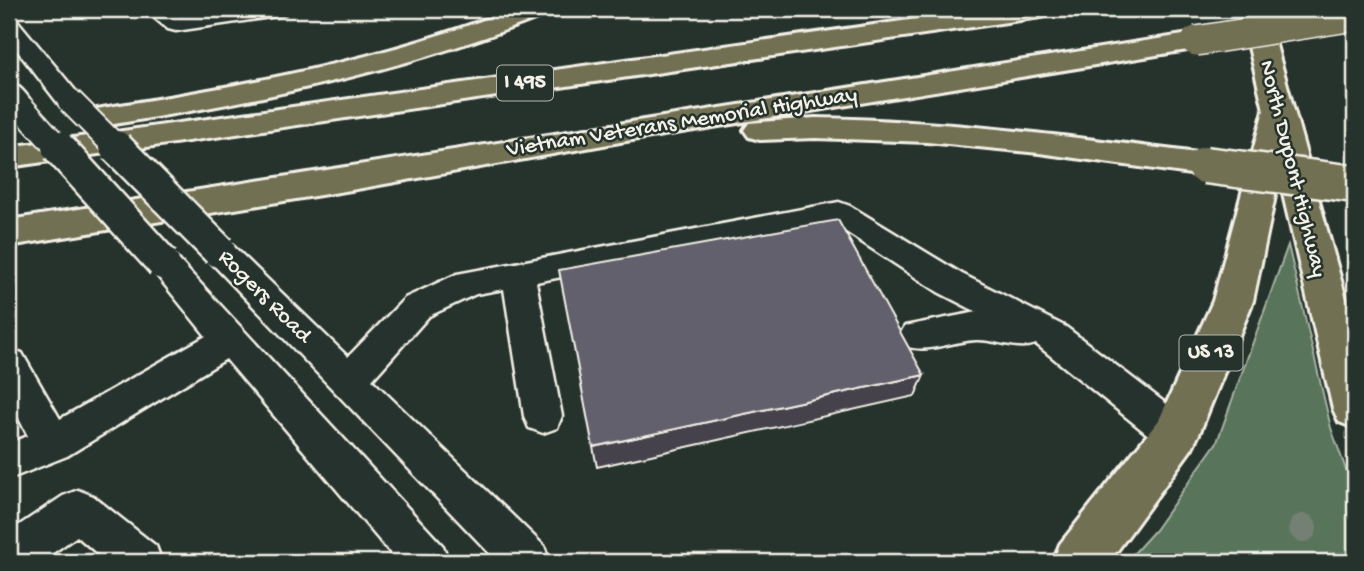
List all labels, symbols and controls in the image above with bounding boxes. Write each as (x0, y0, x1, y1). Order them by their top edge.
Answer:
street label: North Dupont Highway (1252, 58, 1332, 280)
road number: I 495 (497, 66, 553, 100)
street label: Vietnam Veterans Memorial Highway (504, 82, 859, 164)
street label: Rogers Road (212, 245, 317, 350)
road number: US 13 (1180, 336, 1242, 370)

